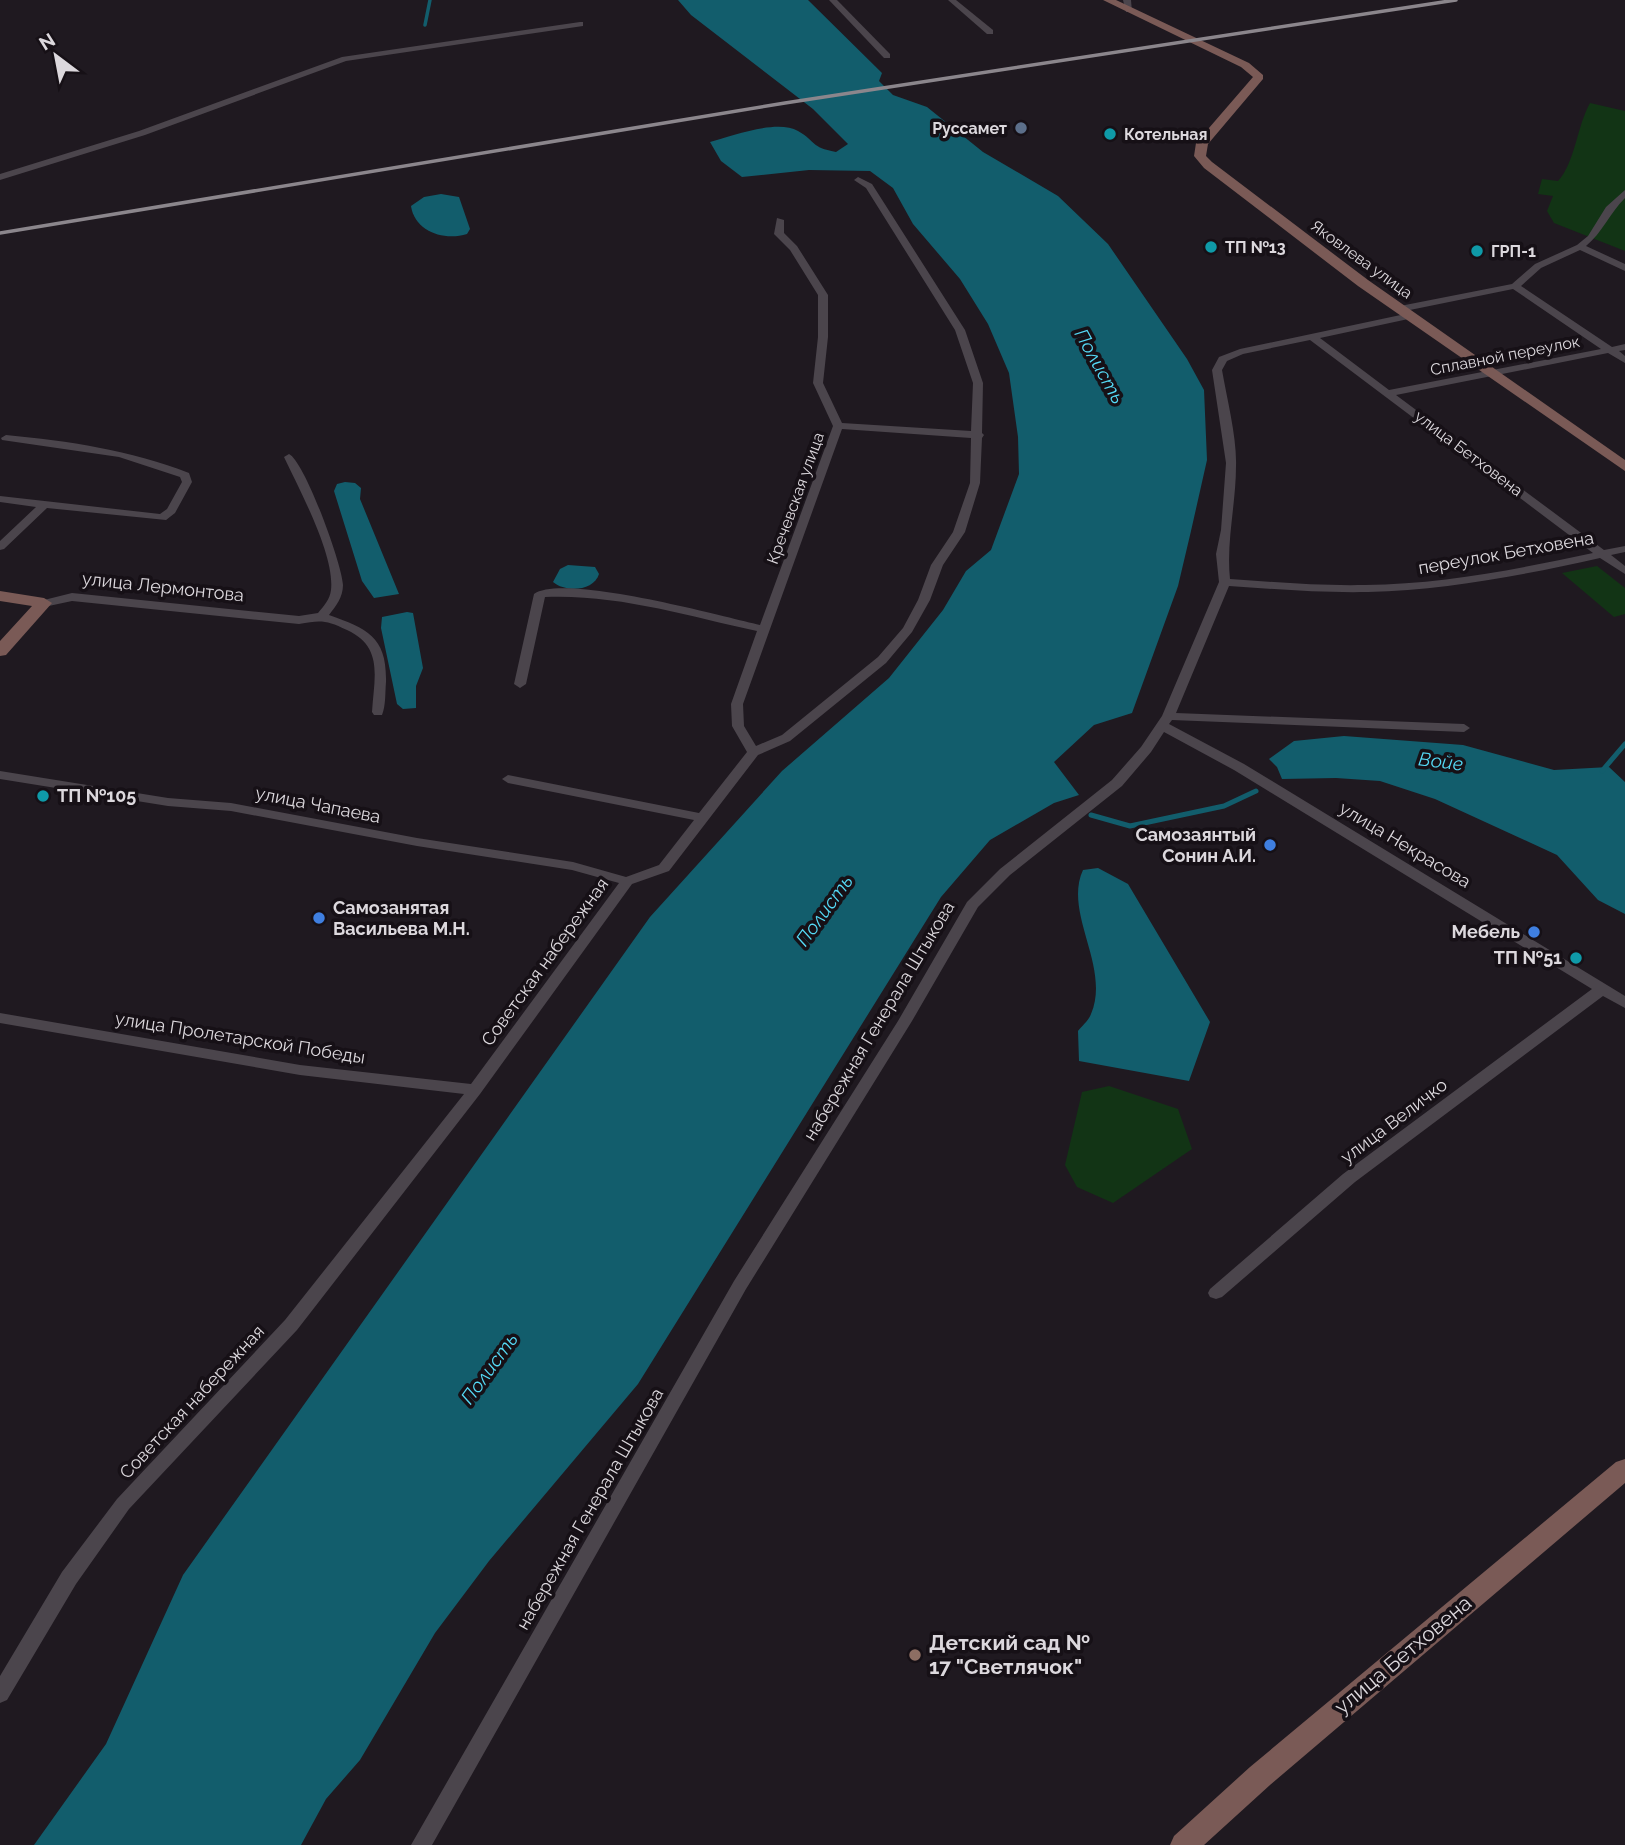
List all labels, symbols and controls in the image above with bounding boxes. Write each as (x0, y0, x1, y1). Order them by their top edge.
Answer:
north arrow (21, 21, 91, 91)
text: N (35, 28, 59, 55)
place label: Руссамет (932, 119, 1007, 138)
marker: Руссамет (1013, 120, 1029, 136)
place label: Котельная (1124, 125, 1208, 144)
marker: Котельная (1102, 126, 1118, 142)
street label: Яковлева улица (1307, 216, 1416, 303)
place label: ТП №13 (1225, 238, 1286, 257)
marker: ТП №13 (1203, 239, 1219, 255)
place label: ГРП-1 (1491, 242, 1536, 261)
marker: ГРП-1 (1469, 243, 1485, 259)
water label: Полисть (1070, 325, 1130, 407)
street label: Сплавной переулок (1429, 332, 1582, 379)
street label: улица Бетховена (1411, 407, 1526, 500)
street label: Кречевская улица (763, 430, 828, 567)
street label: переулок Бетховена (1416, 527, 1595, 578)
street label: улица Лермонтова (81, 568, 245, 605)
water label: Войе (1417, 747, 1465, 775)
street label: улица Чапаева (254, 782, 382, 827)
place label: ТП №105 (57, 785, 136, 806)
marker: ТП №105 (35, 788, 51, 804)
street label: улица Некрасова (1336, 797, 1475, 892)
place label: Самозаянтый Сонин А.И. (1135, 824, 1256, 866)
marker: Самозаянтый Сонин А.И. (1262, 837, 1278, 853)
water label: Полисть (791, 870, 857, 950)
street label: Советская набережная (477, 874, 612, 1050)
place label: Самозанятая Васильева М.Н. (333, 897, 470, 939)
street label: набережная Генерала Штыкова (799, 897, 958, 1144)
marker: Самозанятая Васильева М.Н. (311, 910, 327, 926)
place label: Мебель (1452, 921, 1520, 942)
marker: Мебель (1526, 924, 1542, 940)
place label: ТП №51 (1494, 947, 1562, 968)
marker: ТП №51 (1568, 950, 1584, 966)
street label: улица Пролетарской Победы (114, 1007, 367, 1068)
street label: улица Величко (1336, 1074, 1451, 1167)
street label: Советская набережная (115, 1321, 268, 1483)
water label: Полисть (456, 1328, 522, 1408)
street label: набережная Генерала Штыкова (512, 1384, 667, 1633)
street label: улица Бетховена (1329, 1590, 1476, 1719)
place label: Детский сад № 17 "Светлячок" (929, 1630, 1090, 1679)
marker: Детский сад № 17 "Светлячок" (907, 1647, 923, 1663)

